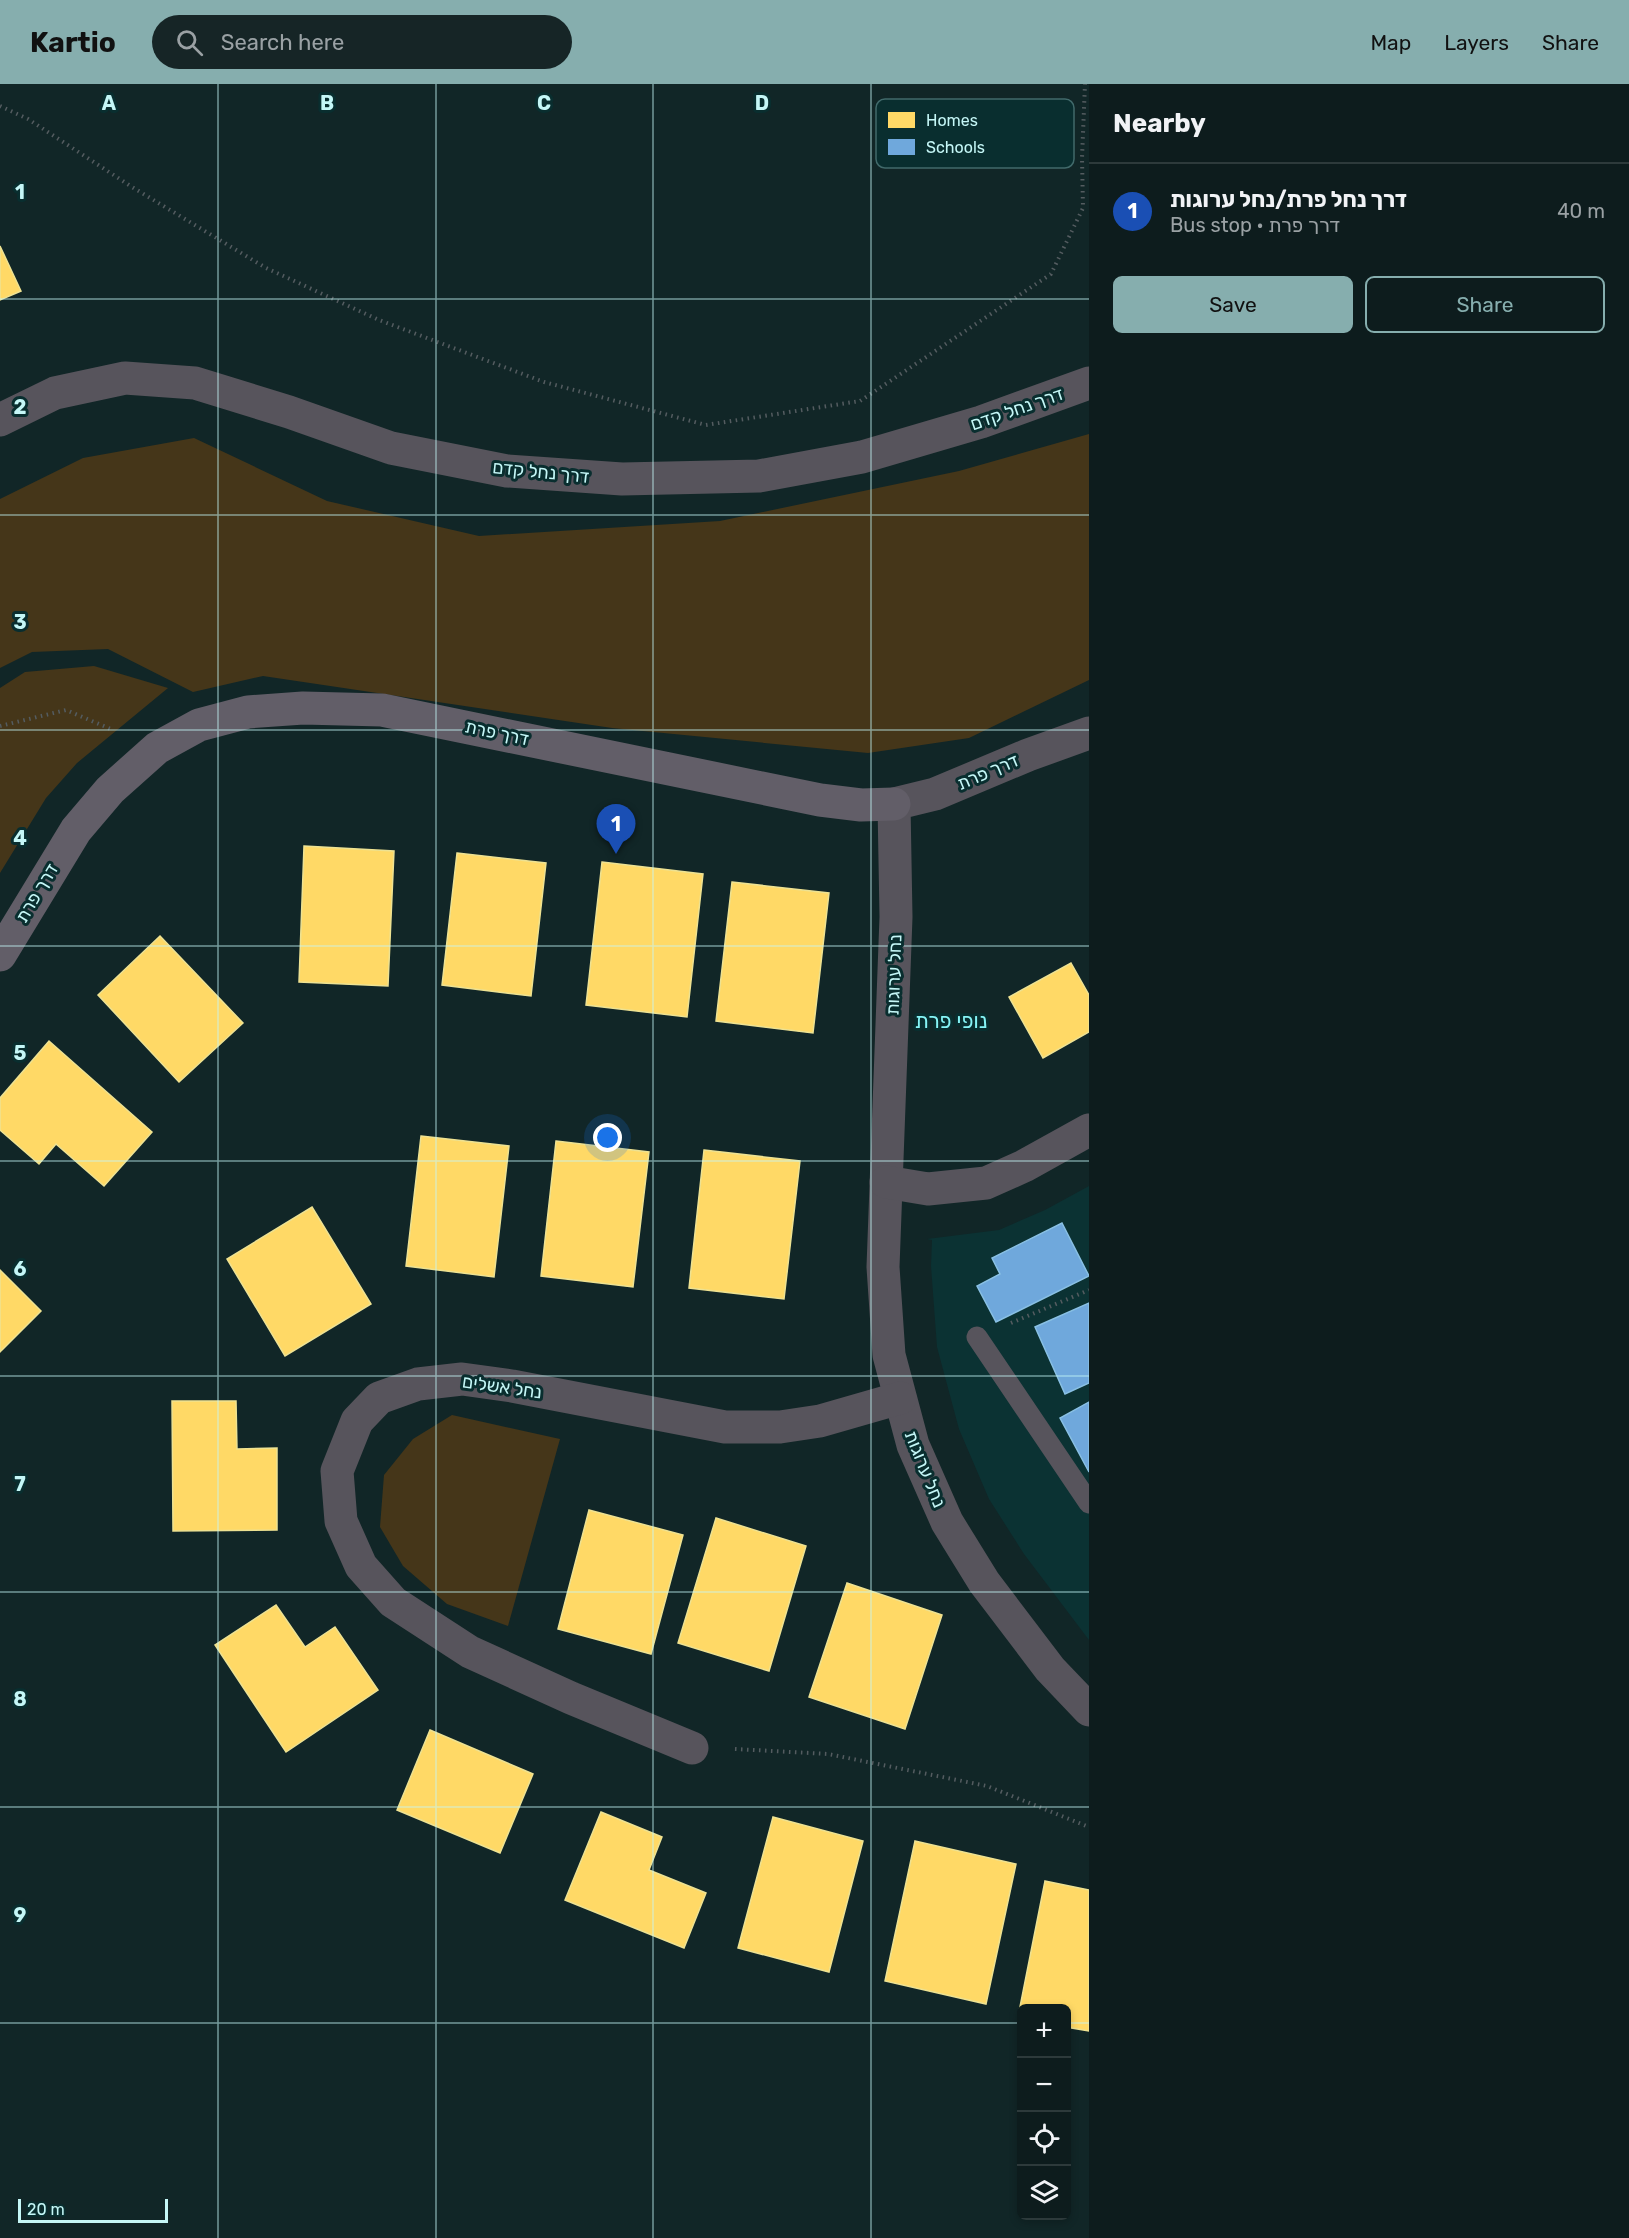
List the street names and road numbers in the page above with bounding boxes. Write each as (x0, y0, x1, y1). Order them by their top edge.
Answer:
street label: דרך נחל קדם (967, 383, 1067, 435)
street label: דרך נחל קדם (491, 456, 591, 488)
street label: דרך פרת (463, 715, 531, 751)
street label: דרך פרת (954, 749, 1022, 795)
street label: דרך פרת (11, 860, 63, 926)
street label: נחל ערוגות (882, 934, 906, 1016)
street label: נחל אשלים (461, 1371, 543, 1403)
street label: נחל ערוגות (900, 1427, 950, 1511)

